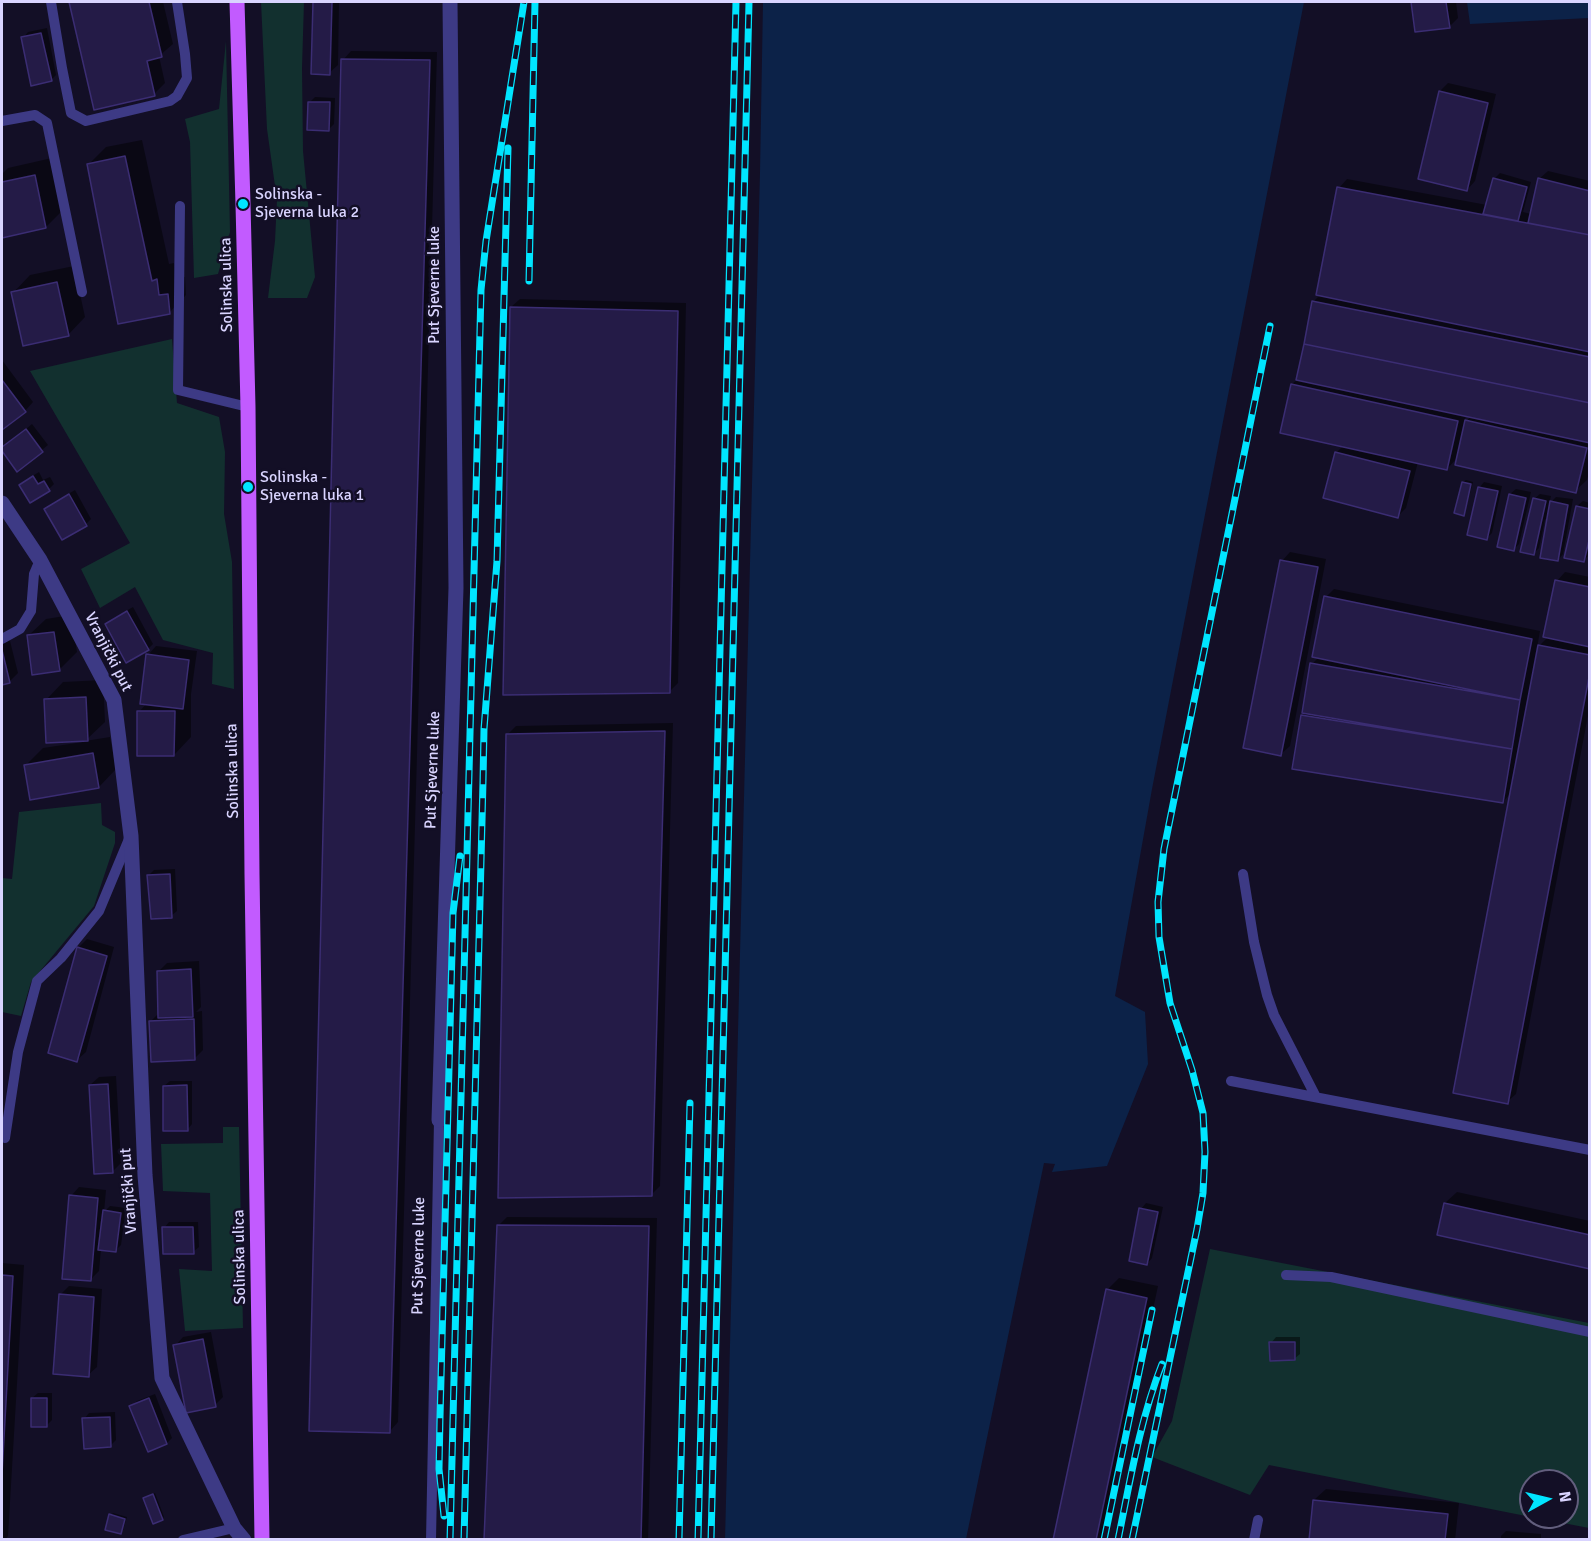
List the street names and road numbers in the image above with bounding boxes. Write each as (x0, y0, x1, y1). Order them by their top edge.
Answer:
street label: Put Sjeverne luke (425, 226, 445, 344)
street label: Solinska ulica (217, 237, 237, 333)
street label: Vranjički put (80, 609, 136, 695)
street label: Put Sjeverne luke (421, 711, 445, 829)
street label: Solinska ulica (223, 723, 243, 819)
street label: Vranjički put (116, 1147, 142, 1235)
street label: Put Sjeverne luke (408, 1197, 430, 1315)
street label: Solinska ulica (230, 1209, 250, 1305)

